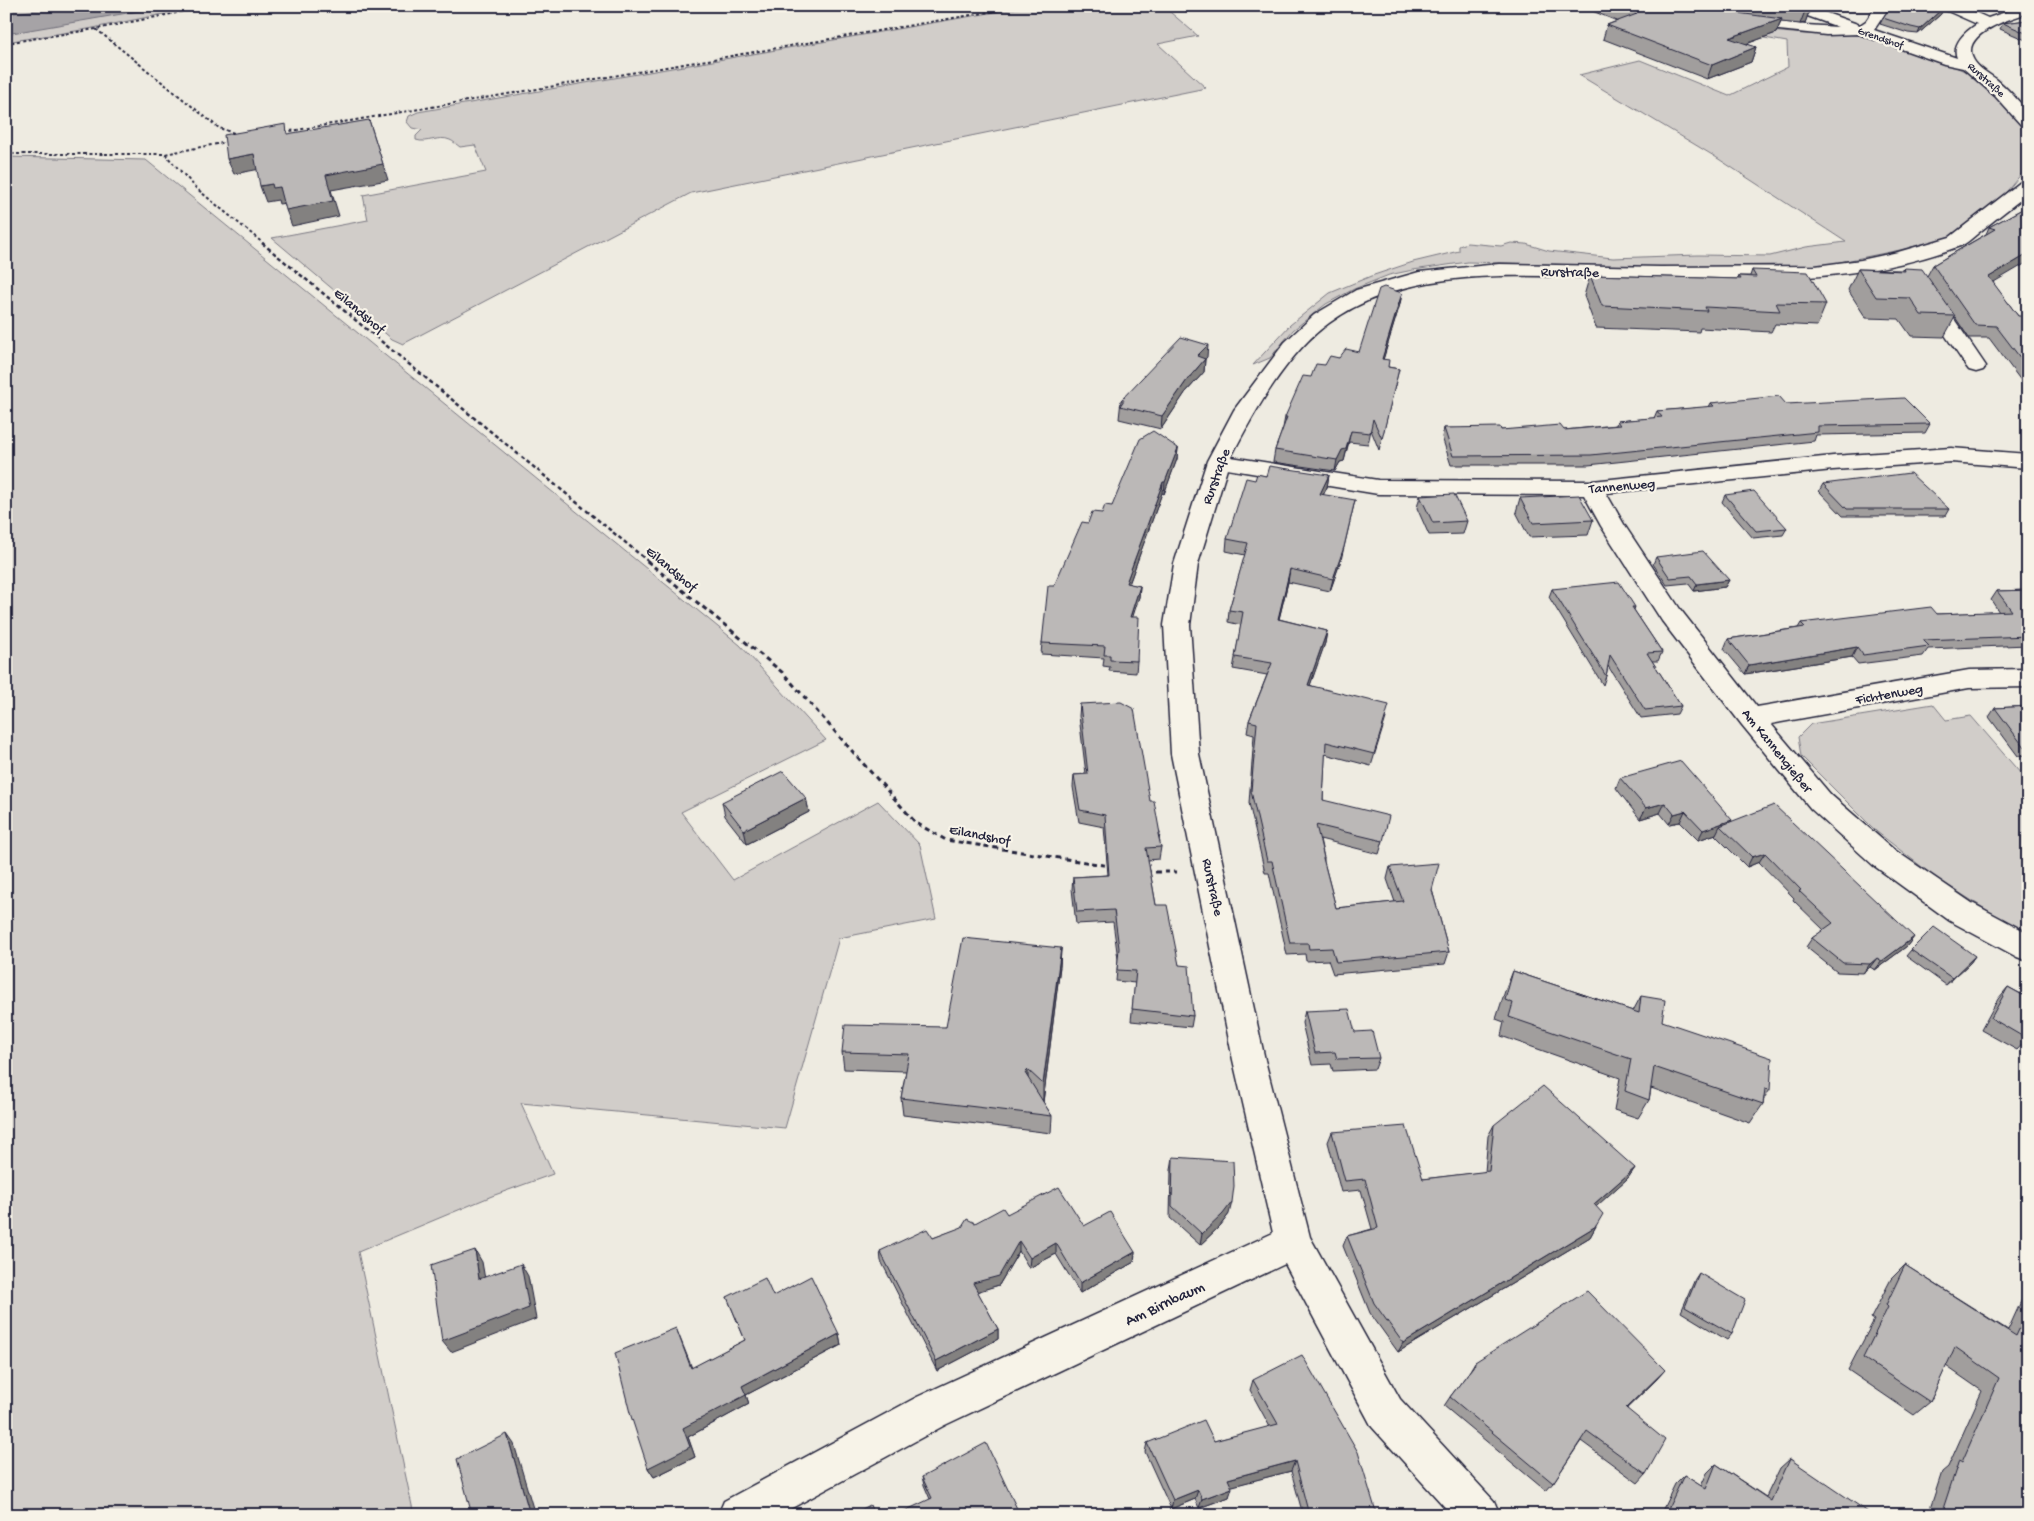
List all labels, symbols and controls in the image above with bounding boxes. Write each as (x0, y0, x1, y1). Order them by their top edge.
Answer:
street label: Grendshof (1856, 25, 1906, 53)
street label: Rurstraße (1965, 61, 2007, 100)
street label: Rurstraße (1541, 264, 1600, 283)
street label: Eilandshof (329, 286, 389, 339)
street label: Rurstraße (1199, 446, 1236, 507)
street label: Tannenweg (1587, 476, 1656, 499)
street label: Eilandshof (641, 544, 701, 597)
street label: Fichtenweg (1853, 681, 1924, 710)
street label: Am Kannengießer (1737, 706, 1816, 798)
street label: Eilandshof (948, 822, 1013, 851)
street label: Rurstraße (1197, 857, 1226, 919)
street label: Am Birnbaum (1123, 1278, 1209, 1332)

